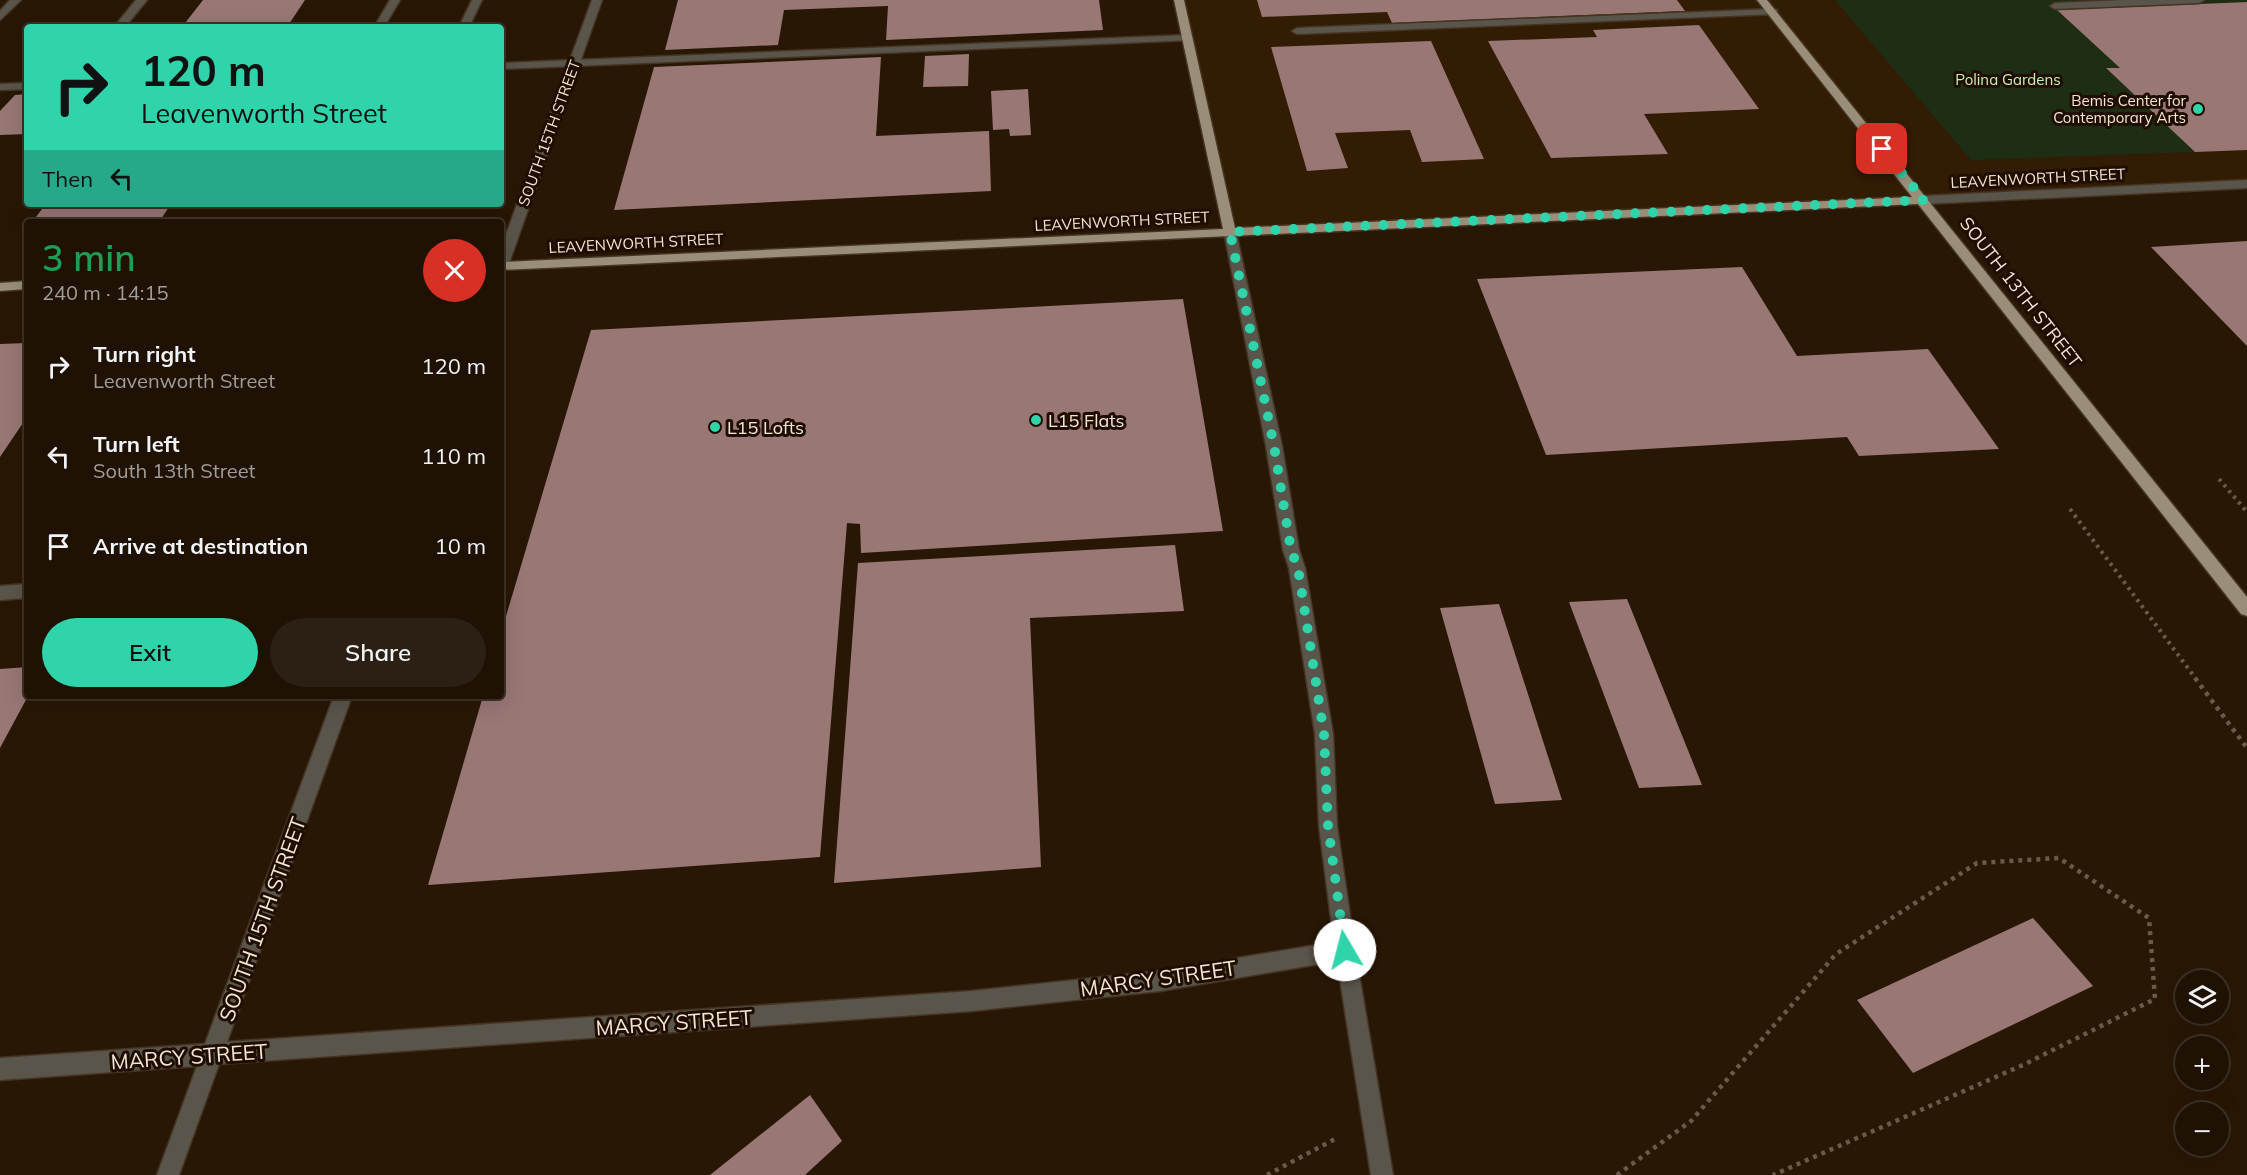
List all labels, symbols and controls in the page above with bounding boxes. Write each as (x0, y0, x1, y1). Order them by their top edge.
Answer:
text: 120 m (141, 44, 266, 97)
icon: right (42, 48, 120, 126)
street label: SOUTH 15TH STREET (514, 57, 584, 209)
park label: Polina Gardens (1955, 70, 2061, 89)
place label: Bemis Center for Contemporary Arts (2053, 91, 2187, 127)
text: Leavenworth Street (141, 96, 387, 130)
marker: Bemis Center for Contemporary Arts (2191, 102, 2205, 116)
pin (1856, 123, 1907, 174)
icon: arrive (1865, 132, 1898, 165)
icon: left (105, 162, 138, 195)
street label: LEAVENWORTH STREET (1950, 164, 2126, 192)
text: Then (42, 165, 93, 193)
street label: LEAVENWORTH STREET (1034, 207, 1210, 235)
street label: SOUTH 13TH STREET (1955, 212, 2087, 372)
street label: LEAVENWORTH STREET (548, 229, 724, 257)
text: 3 min (42, 235, 136, 280)
button: close (423, 239, 486, 302)
text: 240 m · 14:15 (42, 280, 168, 305)
text: Turn right (93, 340, 196, 368)
icon: right (42, 350, 75, 383)
text: 120 m (421, 352, 486, 380)
text: Leavenworth Street (93, 368, 275, 393)
place label: L15 Flats (1048, 409, 1125, 432)
marker: L15 Flats (1029, 413, 1043, 427)
place label: L15 Lofts (727, 416, 804, 439)
marker: L15 Lofts (708, 420, 722, 434)
text: Turn left (93, 430, 180, 458)
icon: left (42, 440, 75, 473)
text: 110 m (421, 442, 486, 470)
text: South 13th Street (93, 458, 256, 483)
icon: arrive (42, 530, 75, 563)
text: Arrive at destination (93, 532, 308, 560)
text: 10 m (435, 532, 486, 560)
button: Exit (42, 618, 258, 687)
button: Share (270, 618, 486, 687)
street label: SOUTH 15TH STREET (213, 813, 311, 1025)
position arrow (1313, 918, 1377, 982)
street label: MARCY STREET (1078, 954, 1238, 1002)
map controls (2175, 970, 2229, 1156)
button: layers (2175, 970, 2229, 1024)
street label: MARCY STREET (595, 1004, 754, 1040)
button: + (2175, 1036, 2229, 1090)
street label: MARCY STREET (110, 1038, 269, 1074)
button: − (2175, 1102, 2229, 1156)

